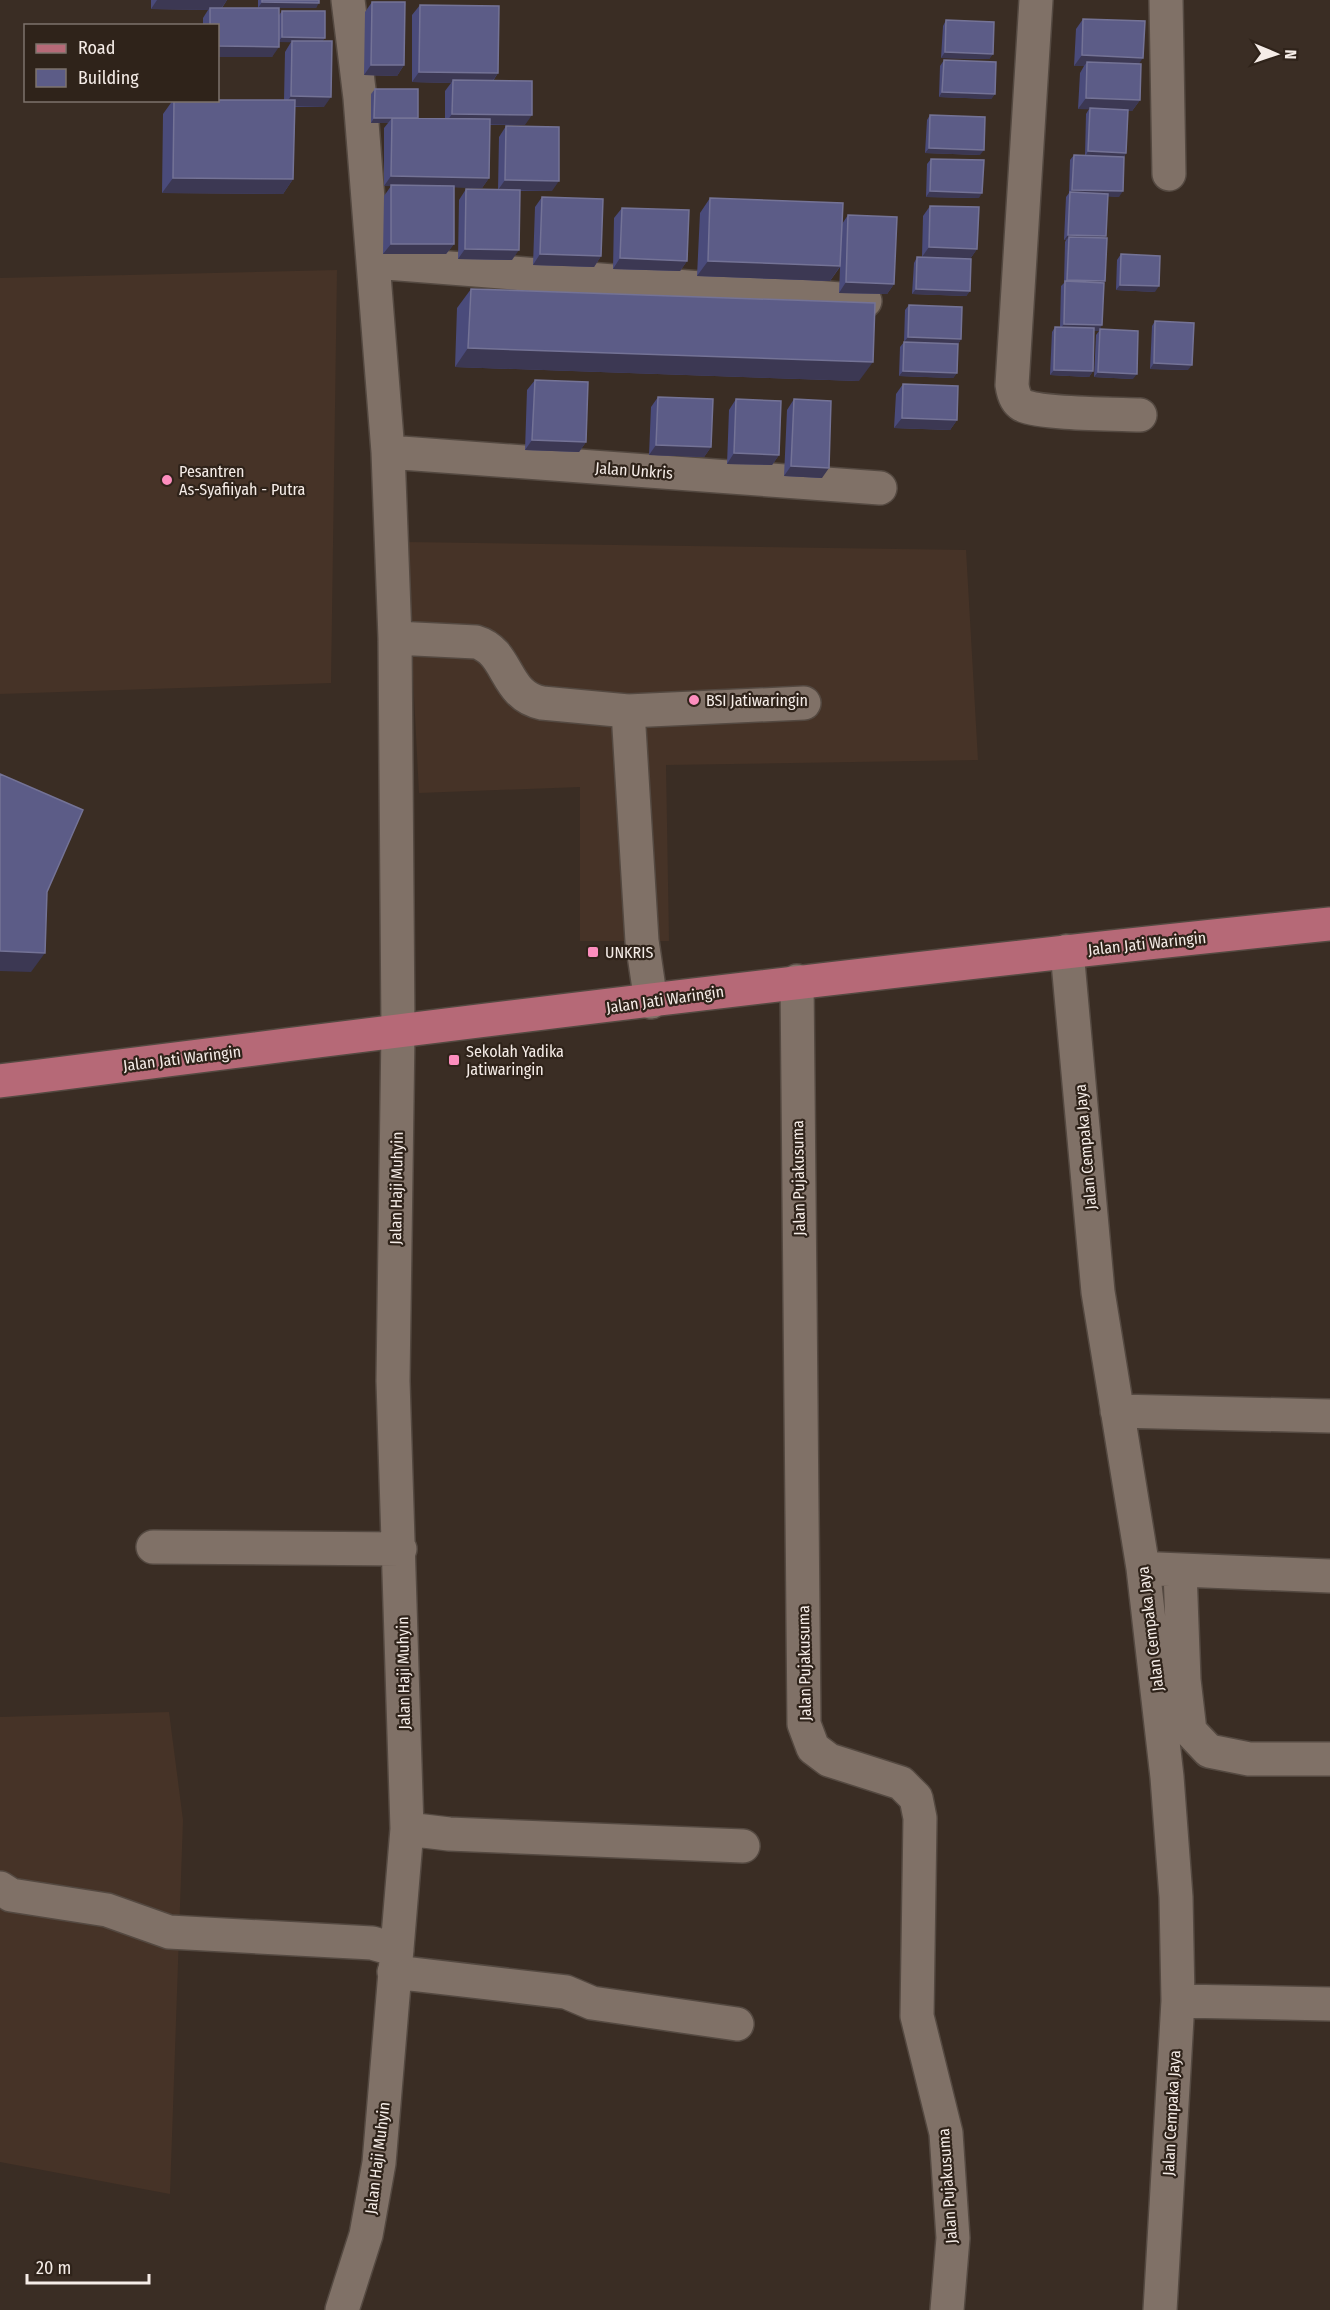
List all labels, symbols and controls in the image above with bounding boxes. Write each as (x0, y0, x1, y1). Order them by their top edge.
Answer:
legend (24, 24, 219, 102)
north arrow (1246, 24, 1306, 84)
text: Road (78, 37, 115, 59)
text: N (1281, 49, 1300, 60)
text: Building (78, 67, 139, 89)
street label: Jalan Unkris (594, 458, 674, 483)
place label: Pesantren As-Syafiiyah - Putra (179, 462, 306, 499)
marker: Pesantren As-Syafiiyah - Putra (160, 473, 174, 487)
place label: BSI Jatiwaringin (706, 691, 808, 710)
marker: BSI Jatiwaringin (687, 693, 701, 707)
street label: Jalan Jati Waringin (1087, 928, 1207, 959)
place label: UNKRIS (605, 943, 653, 962)
marker: UNKRIS (586, 945, 600, 959)
street label: Jalan Jati Waringin (605, 982, 725, 1017)
street label: Jalan Jati Waringin (122, 1042, 242, 1075)
place label: Sekolah Yadika Jatiwaringin (466, 1042, 564, 1079)
marker: Sekolah Yadika Jatiwaringin (447, 1053, 461, 1067)
street label: Jalan Cempaka Jaya (1071, 1083, 1100, 1211)
street label: Jalan Pujakusuma (788, 1120, 809, 1236)
street label: Jalan Haji Muhyin (386, 1131, 407, 1245)
street label: Jalan Cempaka Jaya (1133, 1565, 1168, 1693)
street label: Jalan Pujakusuma (794, 1605, 815, 1721)
street label: Jalan Haji Muhyin (393, 1616, 414, 1730)
street label: Jalan Cempaka Jaya (1159, 2049, 1184, 2176)
street label: Jalan Haji Muhyin (361, 2101, 394, 2215)
street label: Jalan Pujakusuma (934, 2128, 961, 2244)
scale bar (27, 2247, 148, 2285)
text: 20 m (36, 2257, 71, 2279)

